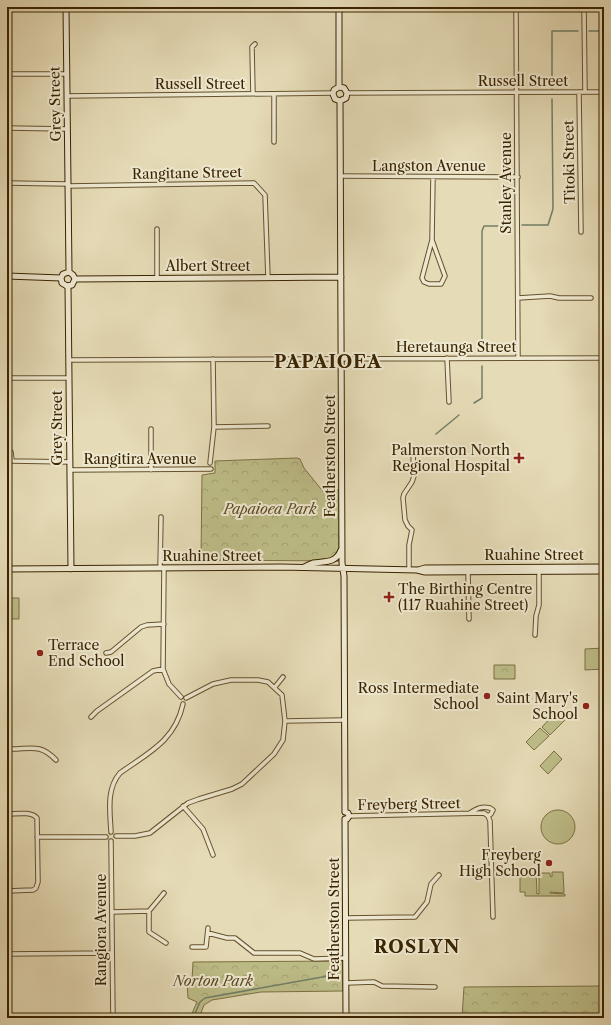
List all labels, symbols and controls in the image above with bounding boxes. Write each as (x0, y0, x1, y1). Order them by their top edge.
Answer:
street label: Grey Street (45, 66, 65, 142)
street label: Russell Street (478, 72, 568, 90)
street label: Russell Street (155, 75, 245, 93)
street label: Titoki Street (559, 120, 579, 204)
street label: Stanley Avenue (497, 132, 515, 234)
street label: Langston Avenue (372, 157, 486, 175)
street label: Rangitane Street (132, 163, 242, 183)
street label: Albert Street (164, 257, 251, 275)
street label: Heretaunga Street (396, 338, 516, 356)
district label: PAPAIOEA (274, 351, 382, 373)
street label: Grey Street (48, 390, 66, 466)
street label: Featherston Street (321, 395, 339, 517)
place label: Palmerston North Regional Hospital (391, 441, 510, 475)
street label: Rangitira Avenue (83, 450, 197, 468)
marker: Palmerston North Regional Hospital (513, 452, 525, 464)
park label: Papaioea Park (223, 500, 317, 518)
street label: Ruahine Street (484, 546, 584, 564)
street label: Ruahine Street (162, 547, 262, 565)
place label: The Birthing Centre (117 Ruahine Street) (398, 580, 533, 614)
marker: The Birthing Centre (117 Ruahine Street) (383, 591, 395, 603)
place label: Terrace End School (48, 636, 125, 670)
marker: Terrace End School (35, 648, 45, 658)
place label: Ross Intermediate School (358, 679, 479, 713)
place label: Saint Mary's School (496, 689, 578, 723)
marker: Ross Intermediate School (482, 691, 492, 701)
marker: Saint Mary's School (581, 701, 591, 711)
street label: Freyberg Street (357, 794, 461, 814)
place label: Freyberg High School (459, 846, 542, 880)
street label: Featherston Street (325, 858, 343, 980)
marker: Freyberg High School (544, 858, 554, 868)
street label: Rangiora Avenue (92, 874, 110, 986)
district label: ROSLYN (374, 936, 460, 958)
park label: Norton Park (172, 972, 254, 990)

